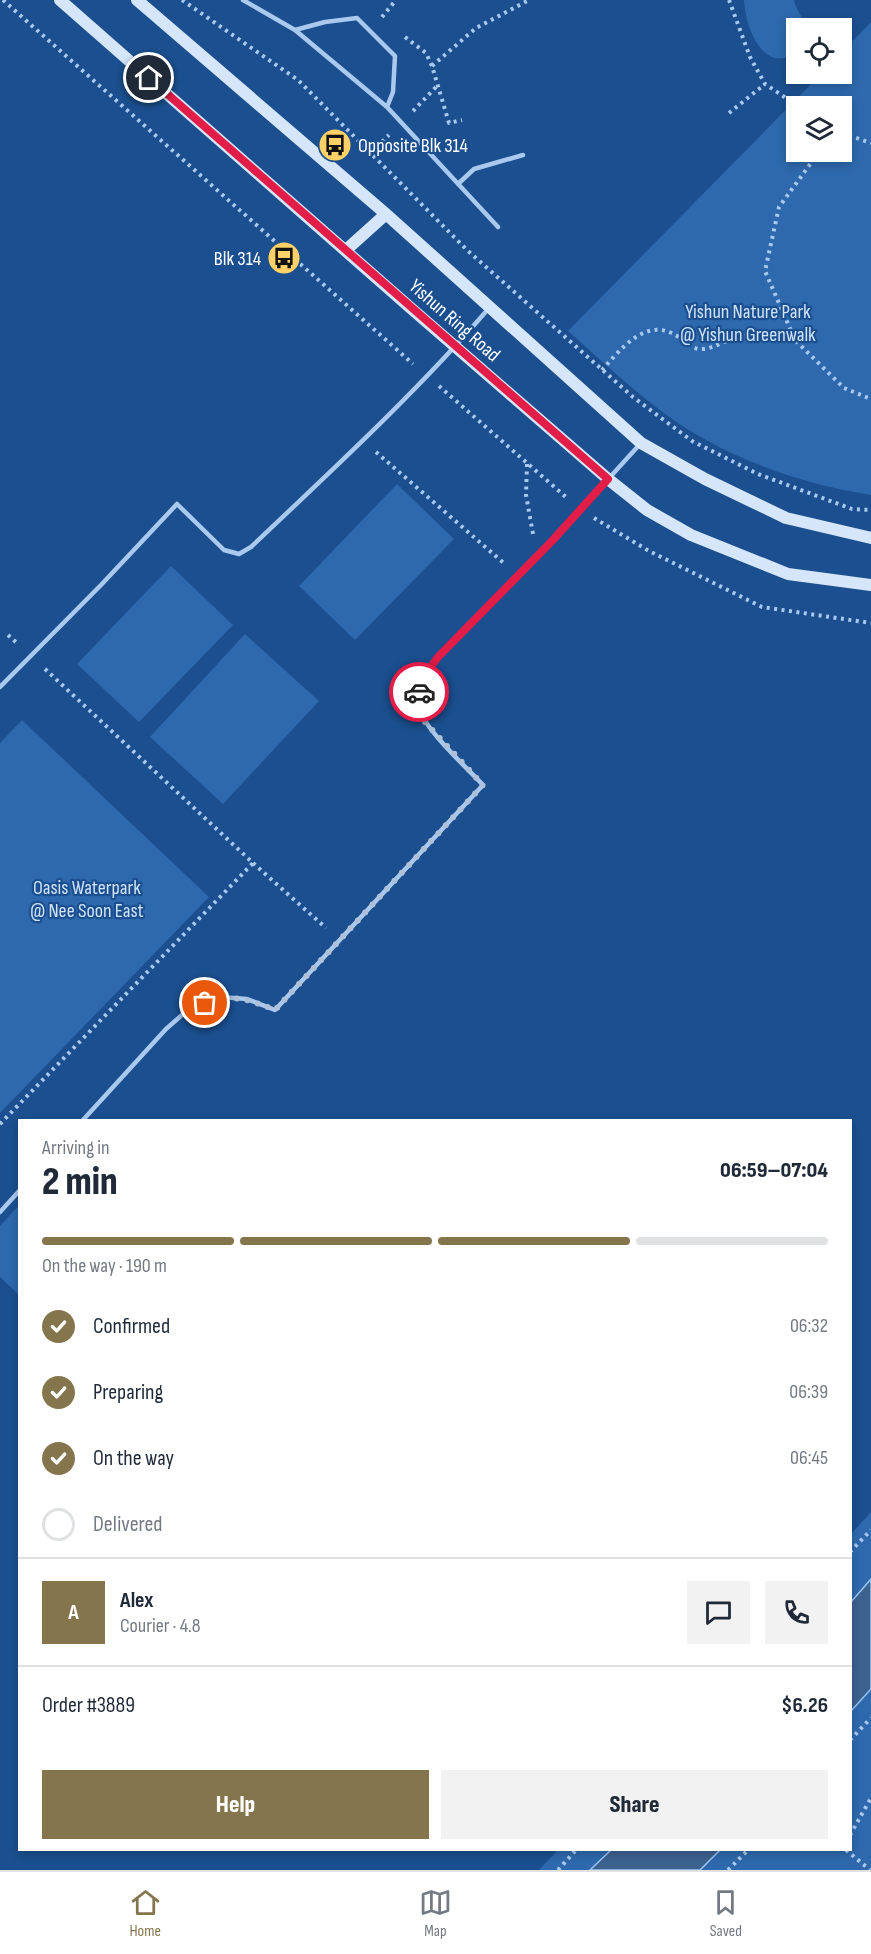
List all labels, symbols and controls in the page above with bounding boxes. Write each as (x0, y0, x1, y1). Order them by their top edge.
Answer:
map controls (786, 18, 852, 162)
button: locate (786, 18, 852, 84)
pin (123, 52, 174, 103)
icon: home (132, 61, 165, 94)
button: layers (786, 96, 852, 162)
bus stop icon: Opposite Blk 314 (317, 127, 353, 163)
place label: Opposite Blk 314 (358, 134, 468, 158)
bus stop icon: Blk 314 (266, 240, 302, 276)
place label: Blk 314 (214, 247, 261, 271)
street label: Yishun Ring Road (404, 275, 505, 367)
park label: Yishun Nature Park @ Yishun Greenwalk (680, 300, 816, 347)
courier (389, 662, 449, 722)
icon: car (403, 676, 436, 709)
park label: Oasis Waterpark @ Nee Soon East (30, 876, 144, 923)
pin (179, 977, 230, 1028)
icon: bag (188, 986, 221, 1019)
text: Arriving in (42, 1136, 110, 1160)
text: 06:59–07:04 (720, 1157, 828, 1184)
text: 2 min (42, 1159, 118, 1206)
text: On the way · 190 m (42, 1254, 167, 1278)
icon: check (42, 1310, 75, 1343)
text: Confirmed (93, 1313, 170, 1340)
text: 06:32 (790, 1314, 828, 1338)
icon: check (42, 1376, 75, 1409)
text: Preparing (93, 1379, 163, 1406)
text: 06:39 (789, 1380, 828, 1404)
icon: check (42, 1442, 75, 1475)
text: On the way (93, 1445, 174, 1472)
text: 06:45 (790, 1446, 828, 1470)
text: Delivered (93, 1511, 162, 1538)
button: chat (687, 1581, 750, 1644)
button: phone (765, 1581, 828, 1644)
text: Alex (120, 1587, 153, 1614)
text: A (68, 1599, 79, 1626)
text: Courier · 4.8 (120, 1614, 201, 1638)
text: Order #3889 (42, 1692, 135, 1719)
text: $6.26 (781, 1692, 828, 1719)
button: Help (42, 1770, 429, 1839)
button: Share (441, 1770, 828, 1839)
tab: Home (129, 1886, 162, 1941)
tab: Map (419, 1886, 452, 1941)
tab: Saved (709, 1886, 742, 1941)

